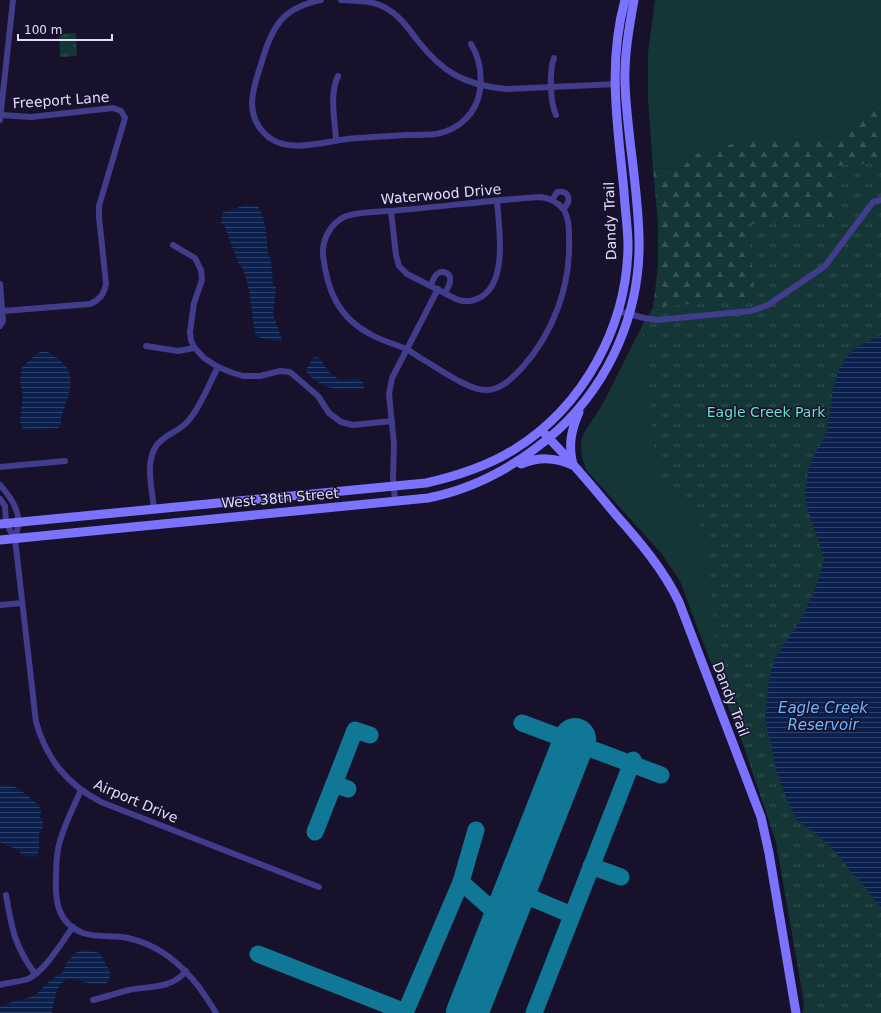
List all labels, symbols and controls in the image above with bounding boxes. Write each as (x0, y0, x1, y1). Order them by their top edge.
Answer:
scale bar (18, 16, 112, 42)
text: 100 m (24, 23, 62, 37)
street label: Freeport Lane (12, 89, 110, 111)
street label: Waterwood Drive (380, 181, 502, 207)
street label: Dandy Trail (601, 182, 619, 260)
park label: Eagle Creek Park (707, 404, 826, 420)
street label: West 38th Street (221, 485, 340, 511)
street label: Dandy Trail (709, 660, 753, 738)
water label: Eagle Creek Reservoir (778, 699, 869, 734)
street label: Airport Drive (92, 776, 180, 826)

